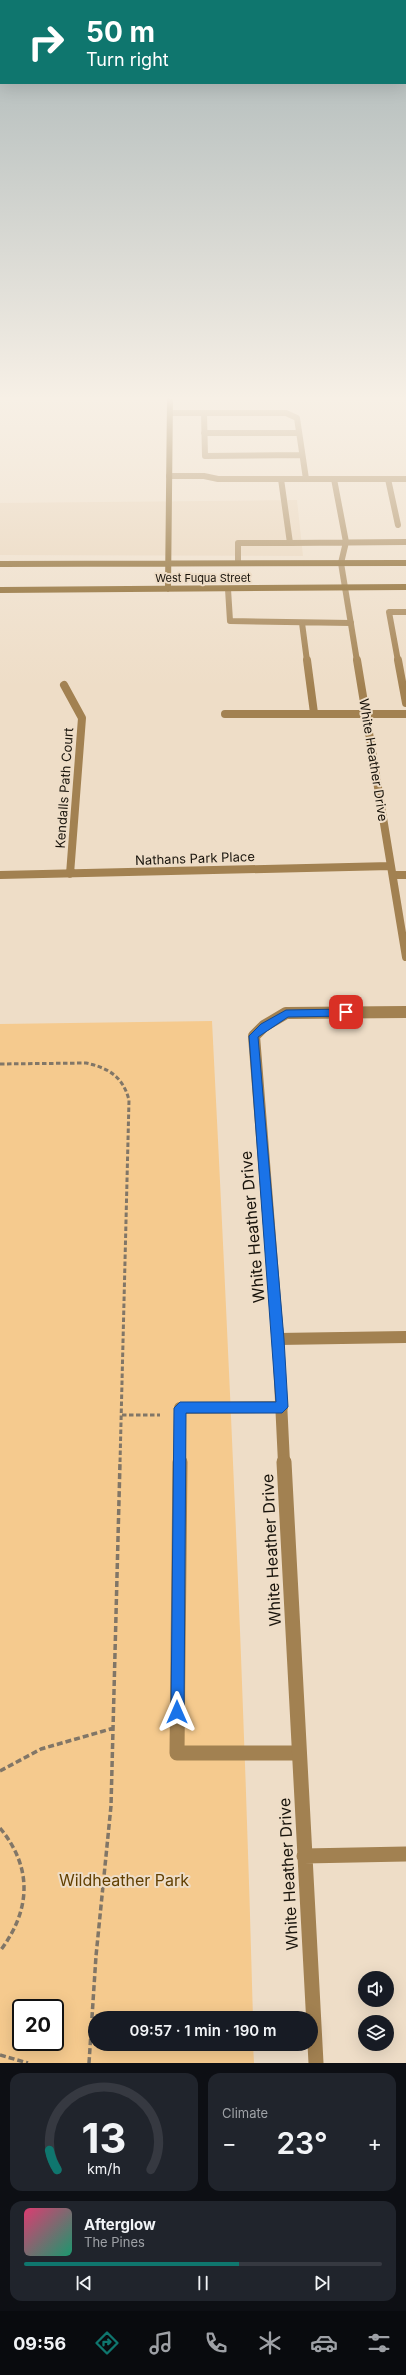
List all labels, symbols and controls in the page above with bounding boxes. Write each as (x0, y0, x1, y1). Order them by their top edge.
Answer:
text: 50 m (86, 15, 155, 49)
icon: right (20, 16, 72, 68)
text: Turn right (86, 49, 169, 70)
street label: West Fuqua Street (155, 571, 251, 585)
street label: White Heather Drive (356, 698, 392, 822)
street label: Kendalls Path Court (52, 727, 76, 849)
street label: Nathans Park Place (135, 848, 255, 868)
pin (329, 995, 363, 1029)
icon: arrive (335, 1001, 357, 1023)
street label: White Heather Drive (235, 1150, 269, 1304)
street label: White Heather Drive (257, 1473, 285, 1627)
position arrow (156, 1691, 198, 1733)
street label: White Heather Drive (274, 1797, 302, 1951)
park label: Wildheather Park (59, 1870, 189, 1890)
map controls (358, 1971, 394, 2051)
button: sound (358, 1971, 394, 2007)
speed limit sign: 20 (12, 1999, 64, 2051)
button: layers (358, 2015, 394, 2051)
text: 09:57 · 1 min · 190 m (130, 2021, 276, 2040)
text: Climate (222, 2105, 268, 2121)
text: 13 (82, 2113, 126, 2163)
text: 23° (276, 2125, 328, 2161)
text: − (222, 2130, 237, 2156)
text: + (367, 2130, 382, 2156)
text: km/h (87, 2160, 121, 2177)
text: Afterglow (84, 2215, 156, 2234)
text: The Pines (84, 2234, 145, 2250)
icon: previous (73, 2272, 95, 2294)
icon: pause (192, 2272, 214, 2294)
icon: next (311, 2272, 333, 2294)
icon: directions (93, 2329, 121, 2357)
icon: music (147, 2329, 175, 2357)
icon: phone (202, 2329, 230, 2357)
icon: climate (256, 2329, 284, 2357)
icon: car (310, 2329, 338, 2357)
icon: filters (365, 2329, 393, 2357)
text: 09:56 (13, 2333, 66, 2354)

